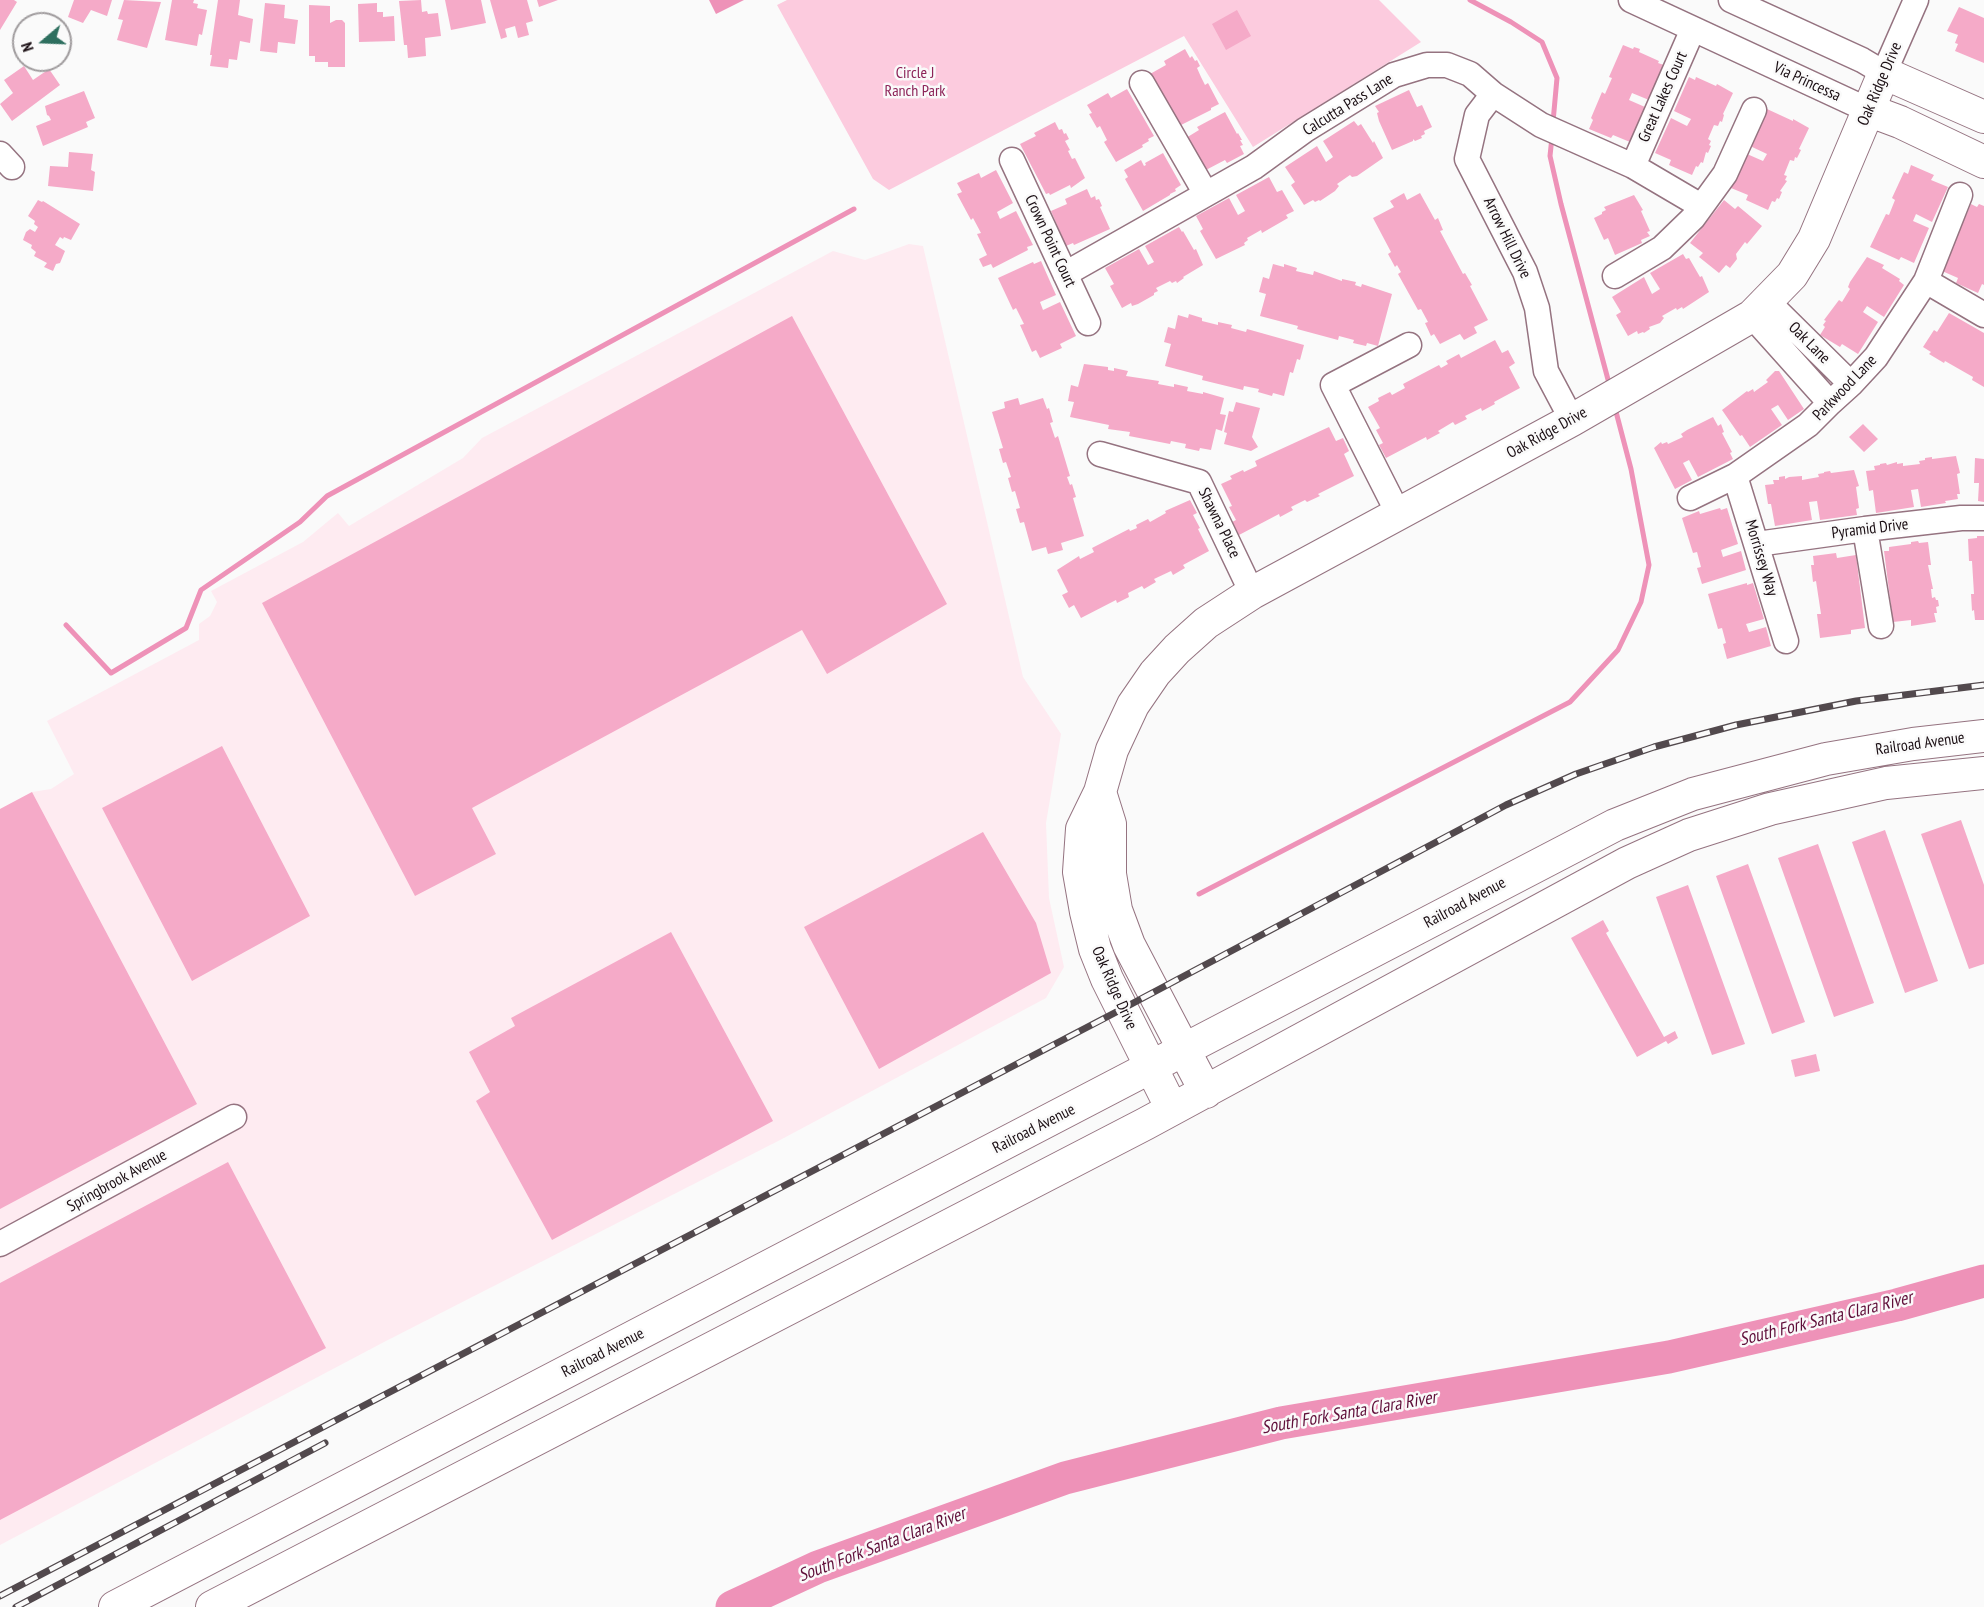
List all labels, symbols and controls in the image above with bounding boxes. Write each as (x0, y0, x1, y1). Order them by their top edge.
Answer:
north arrow (12, 12, 72, 72)
street label: Oak Ridge Drive (1854, 39, 1906, 129)
text: N (16, 40, 38, 55)
street label: Great Lakes Court (1634, 49, 1692, 145)
street label: Via Princessa (1771, 58, 1843, 106)
park label: Circle J Ranch Park (884, 63, 946, 101)
street label: Calcutta Pass Lane (1300, 70, 1396, 140)
street label: Crown Point Court (1020, 192, 1080, 290)
street label: Arrow Hill Drive (1479, 194, 1535, 282)
street label: Oak Lane (1784, 318, 1834, 368)
street label: Parkwood Lane (1809, 351, 1881, 425)
street label: Oak Ridge Drive (1503, 403, 1591, 463)
street label: Shawna Place (1194, 485, 1244, 561)
street label: Pyramid Drive (1830, 515, 1910, 543)
street label: Morrissey Way (1740, 518, 1782, 598)
street label: Railroad Avenue (1874, 728, 1966, 760)
street label: Railroad Avenue (1421, 873, 1509, 933)
street label: Oak Ridge Drive (1087, 944, 1141, 1032)
street label: Railroad Avenue (990, 1100, 1078, 1158)
street label: Springbrook Avenue (64, 1146, 170, 1216)
water label: South Fork Santa Clara River (1737, 1287, 1915, 1351)
street label: Railroad Avenue (559, 1324, 647, 1382)
water label: South Fork Santa Clara River (1260, 1387, 1438, 1439)
water label: South Fork Santa Clara River (795, 1503, 969, 1587)

